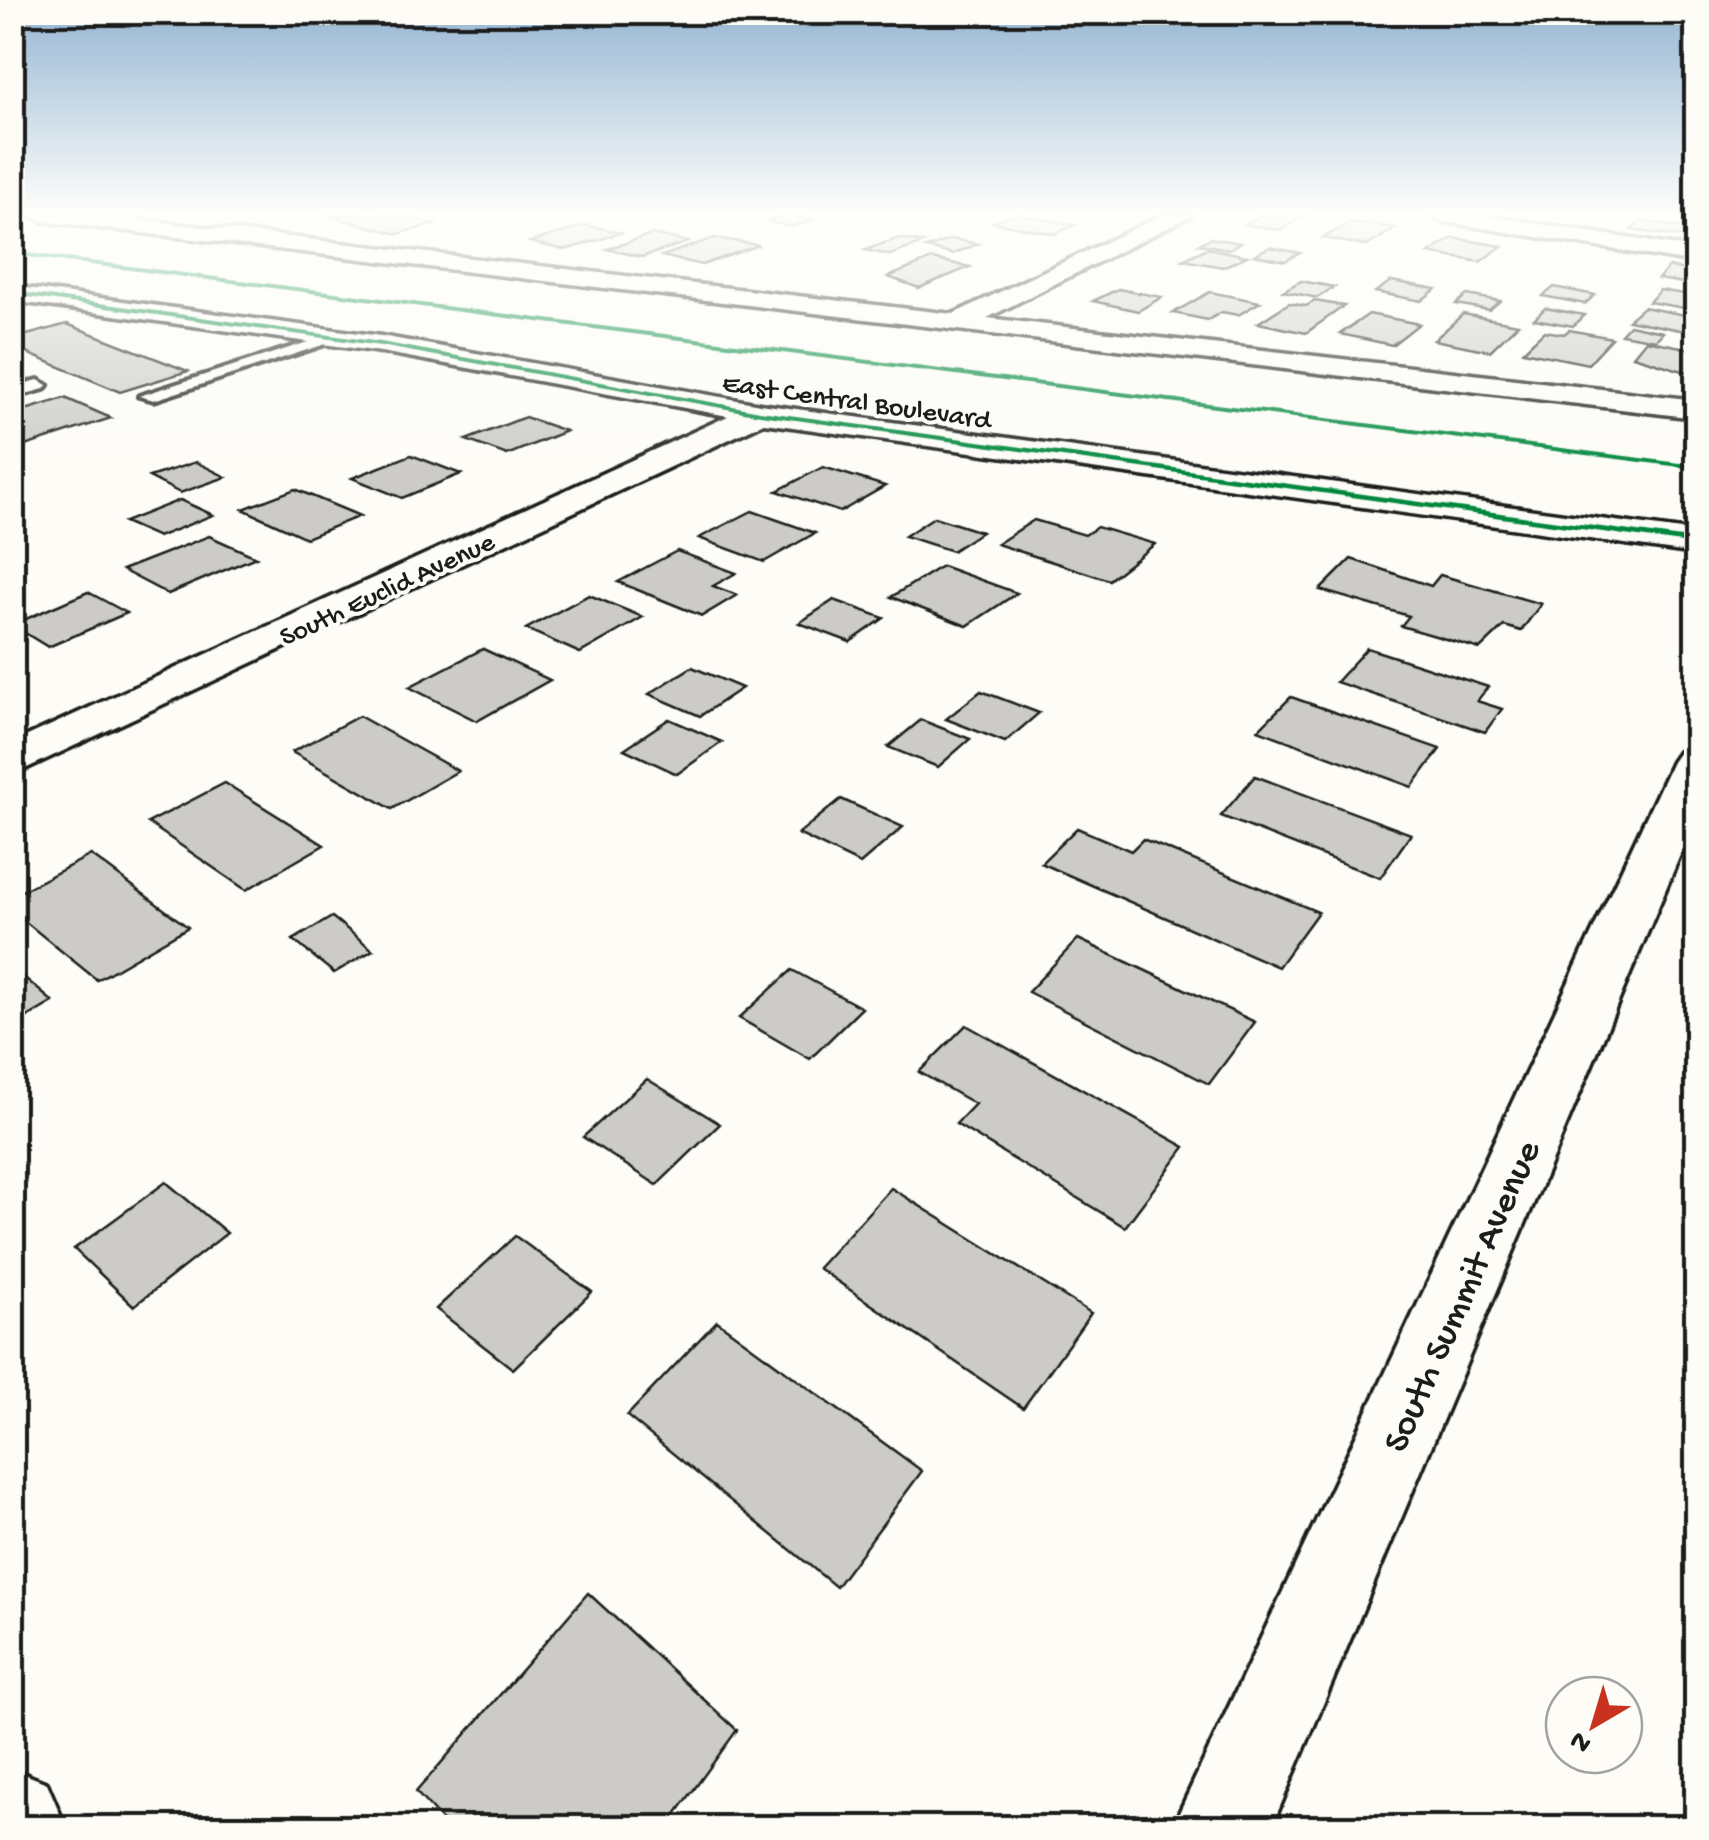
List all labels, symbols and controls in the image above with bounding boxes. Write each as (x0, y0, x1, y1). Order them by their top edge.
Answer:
street label: East Central Boulevard (720, 368, 995, 439)
street label: South Euclid Avenue (275, 527, 501, 655)
street label: South Summit Avenue (1376, 1134, 1553, 1460)
north arrow (1544, 1675, 1644, 1775)
text: N (1564, 1723, 1599, 1760)

